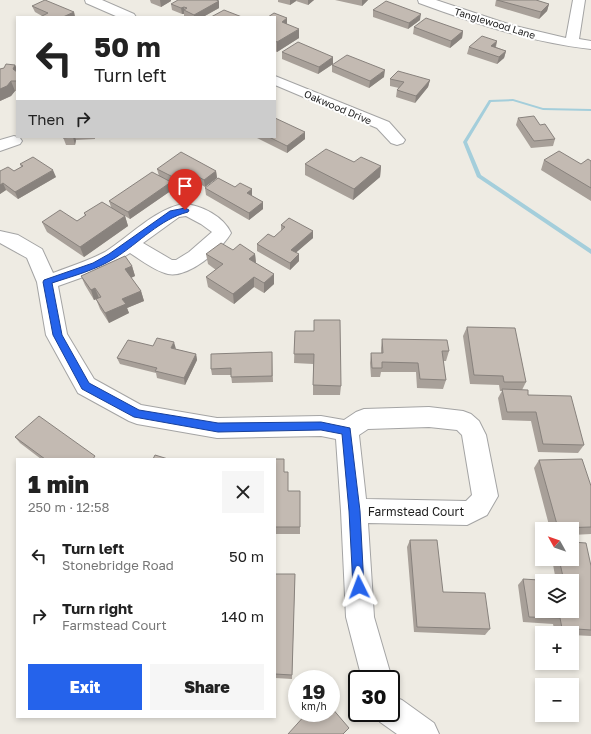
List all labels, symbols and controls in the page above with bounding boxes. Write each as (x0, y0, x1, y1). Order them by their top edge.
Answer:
street label: Tanglewood Lane (453, 5, 537, 41)
text: 50 m (94, 30, 161, 63)
icon: left (28, 32, 80, 84)
text: Turn left (94, 64, 167, 86)
street label: Oakwood Drive (302, 87, 374, 127)
icon: right (72, 108, 94, 130)
text: Then (28, 110, 64, 128)
pin (168, 169, 202, 210)
icon: arrive (174, 175, 196, 197)
text: 1 min (28, 469, 89, 498)
button: close (222, 471, 264, 513)
text: 250 m · 12:58 (28, 499, 110, 515)
street label: Farmstead Court (368, 504, 464, 519)
north arrow (535, 522, 579, 566)
map controls (535, 522, 579, 722)
text: Turn left (62, 539, 124, 557)
icon: left (28, 545, 50, 567)
text: 50 m (229, 547, 264, 565)
text: Stonebridge Road (62, 557, 174, 573)
position arrow (338, 566, 380, 608)
button: layers (535, 574, 579, 618)
text: Turn right (62, 599, 133, 617)
icon: right (28, 605, 50, 627)
text: 140 m (221, 607, 264, 625)
text: Farmstead Court (62, 617, 167, 633)
button: + (535, 626, 579, 670)
button: Exit (28, 664, 142, 710)
button: Share (150, 664, 264, 710)
speed limit sign: 30 (348, 670, 400, 722)
button: − (535, 678, 579, 722)
text: 19 (302, 679, 325, 703)
text: km/h (301, 700, 327, 712)

